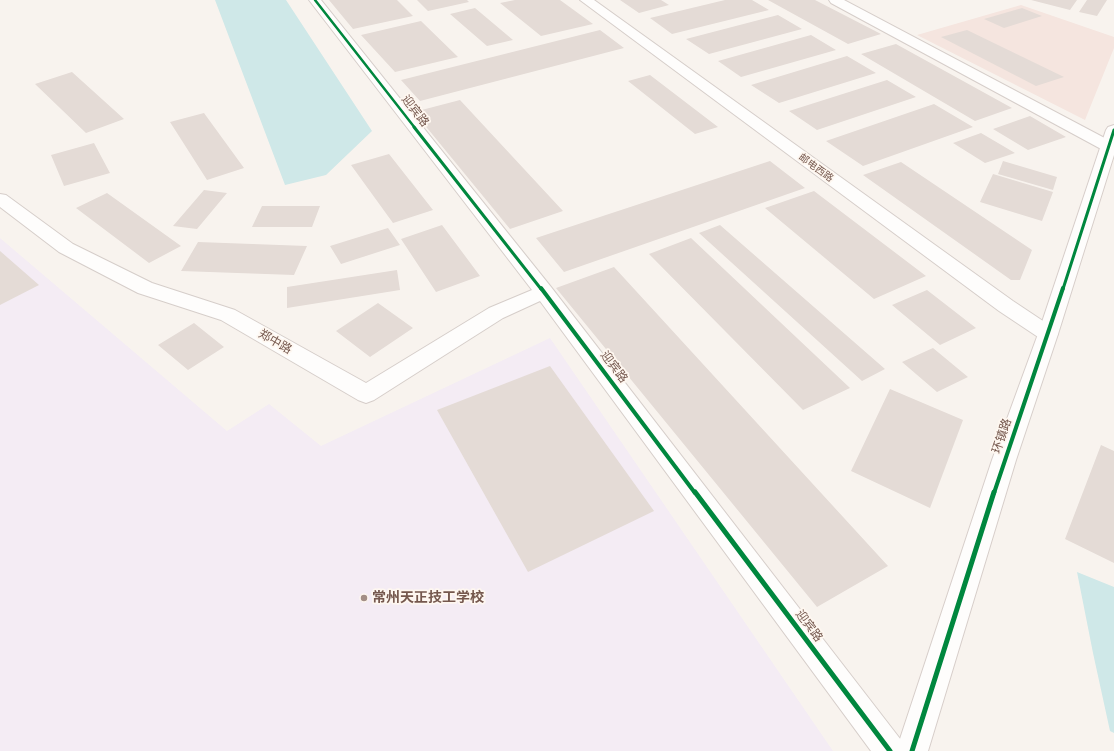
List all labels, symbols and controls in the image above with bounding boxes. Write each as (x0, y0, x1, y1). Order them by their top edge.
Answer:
street label: 迎宾路 (398, 92, 432, 130)
street label: 邮电西路 (796, 151, 836, 185)
street label: 郑中路 (256, 327, 294, 357)
street label: 迎宾路 (597, 348, 631, 386)
street label: 环镇路 (989, 417, 1015, 455)
place label: 常州天正技工学校 (372, 590, 484, 606)
marker: 常州天正技工学校 (359, 593, 369, 603)
street label: 迎宾路 (792, 607, 826, 645)

